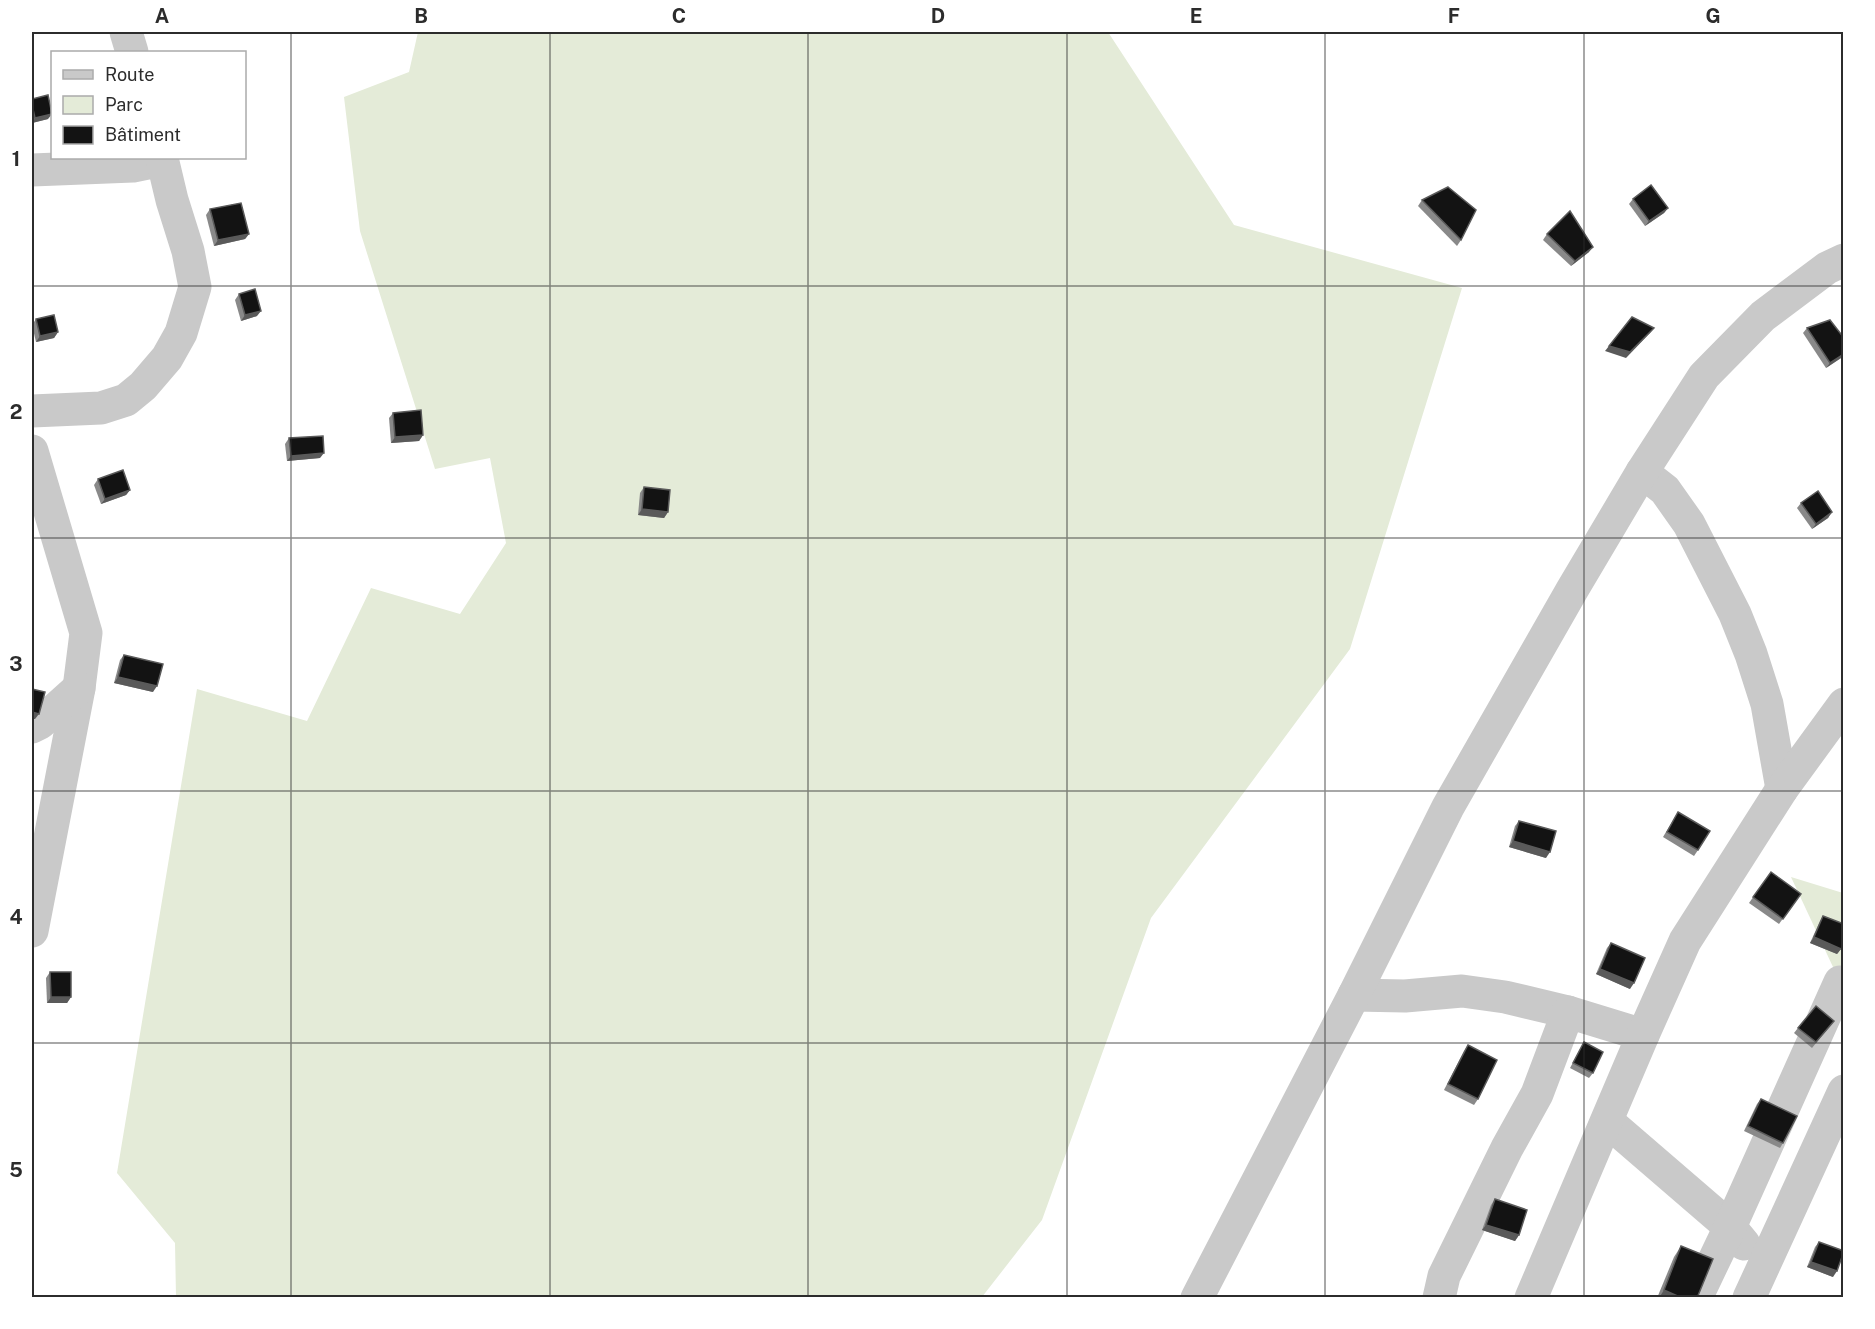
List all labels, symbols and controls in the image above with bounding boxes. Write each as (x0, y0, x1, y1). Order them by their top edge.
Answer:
text: A (155, 4, 169, 28)
text: B (414, 4, 428, 28)
text: C (672, 4, 686, 28)
text: D (931, 4, 945, 28)
text: E (1190, 4, 1202, 28)
text: F (1448, 4, 1460, 28)
text: G (1705, 4, 1721, 28)
legend (51, 51, 246, 159)
text: Route (105, 64, 154, 85)
text: Parc (105, 94, 143, 115)
text: Bâtiment (105, 124, 181, 145)
text: 1 (12, 147, 20, 171)
text: 2 (10, 400, 22, 424)
text: 3 (9, 652, 23, 676)
text: 4 (9, 905, 23, 929)
text: 5 (9, 1158, 23, 1182)

